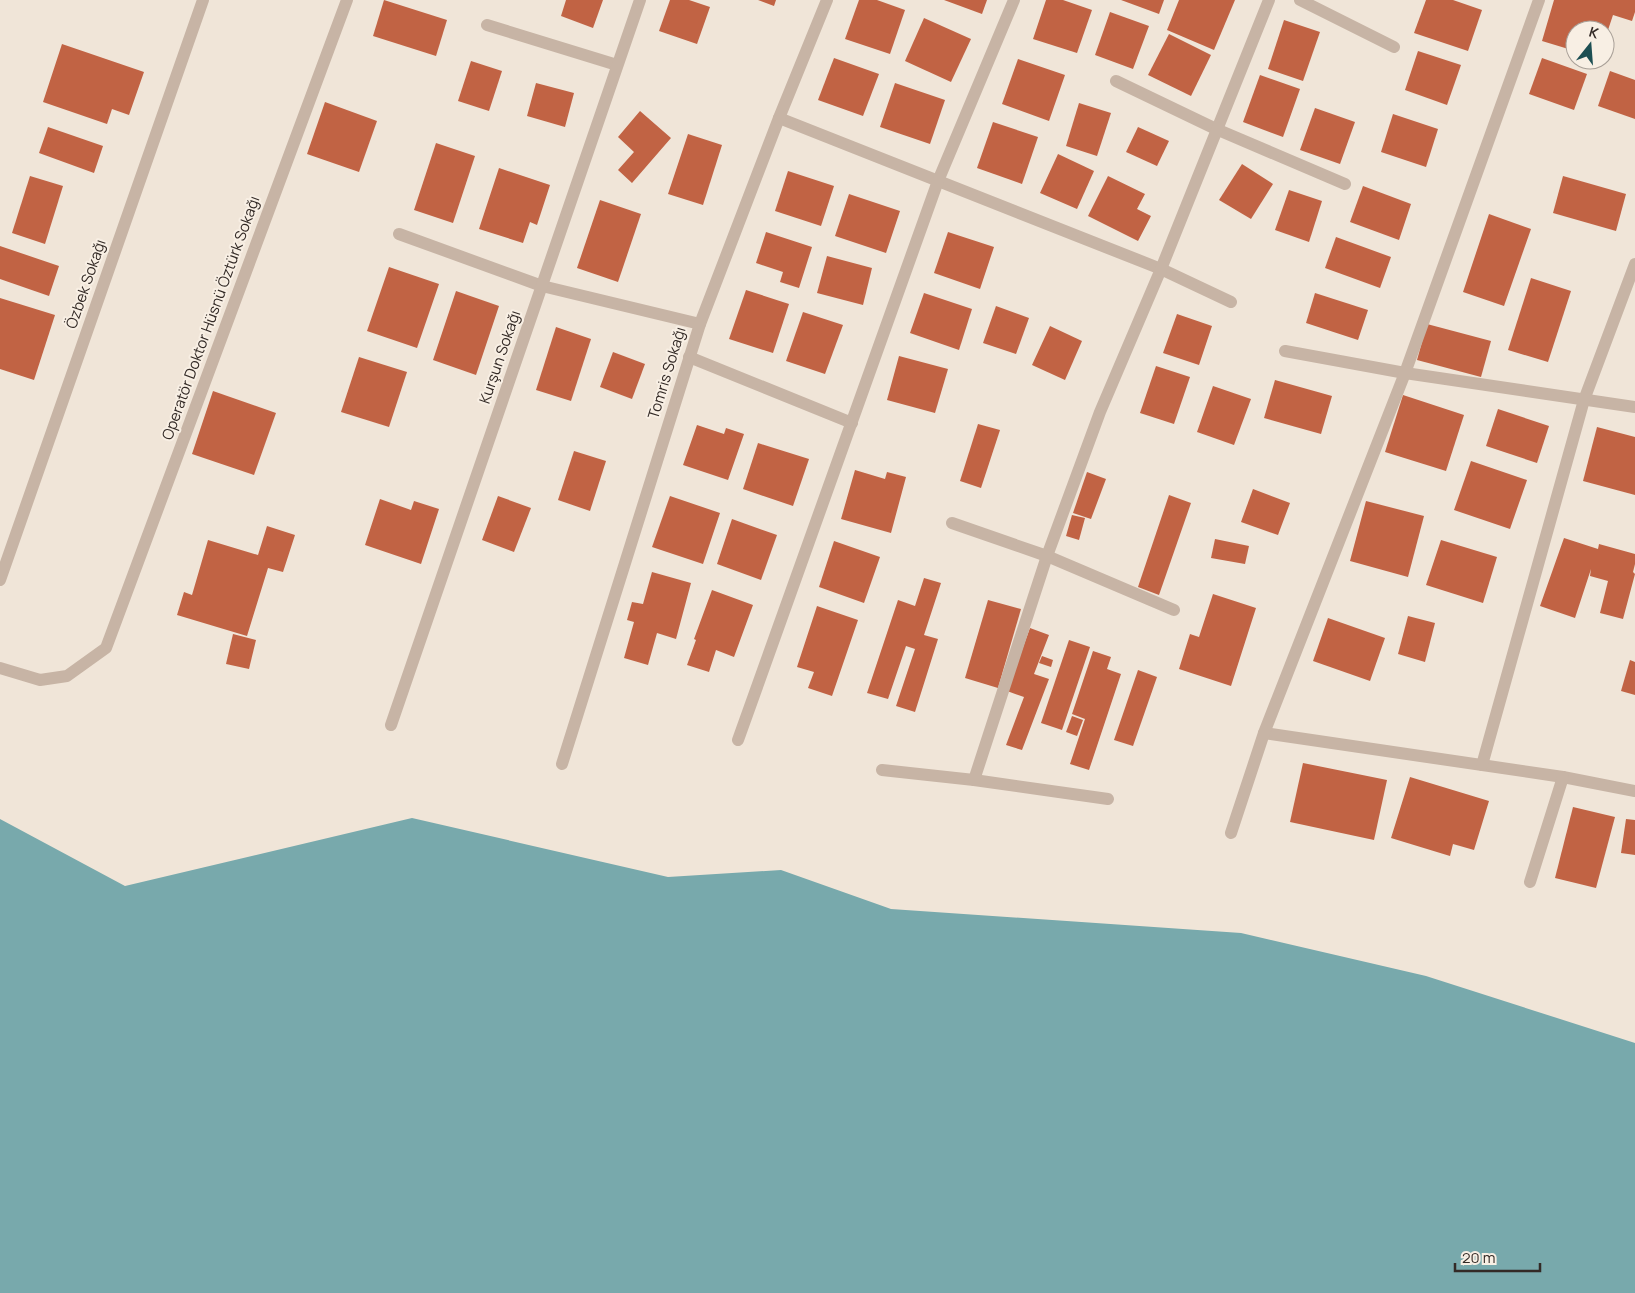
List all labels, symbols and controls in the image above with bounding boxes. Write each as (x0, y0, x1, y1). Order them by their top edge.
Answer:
north arrow (1565, 20, 1615, 70)
text: K (1587, 22, 1602, 43)
street label: Operatör Doktor Hüsnü Öztürk Sokağı (157, 193, 265, 443)
street label: Özbek Sokağı (60, 236, 111, 331)
street label: Kurşun Sokağı (474, 307, 525, 406)
street label: Tomris Sokağı (643, 324, 691, 422)
scale bar (1455, 1240, 1540, 1272)
text: 20 m (1462, 1247, 1495, 1268)

